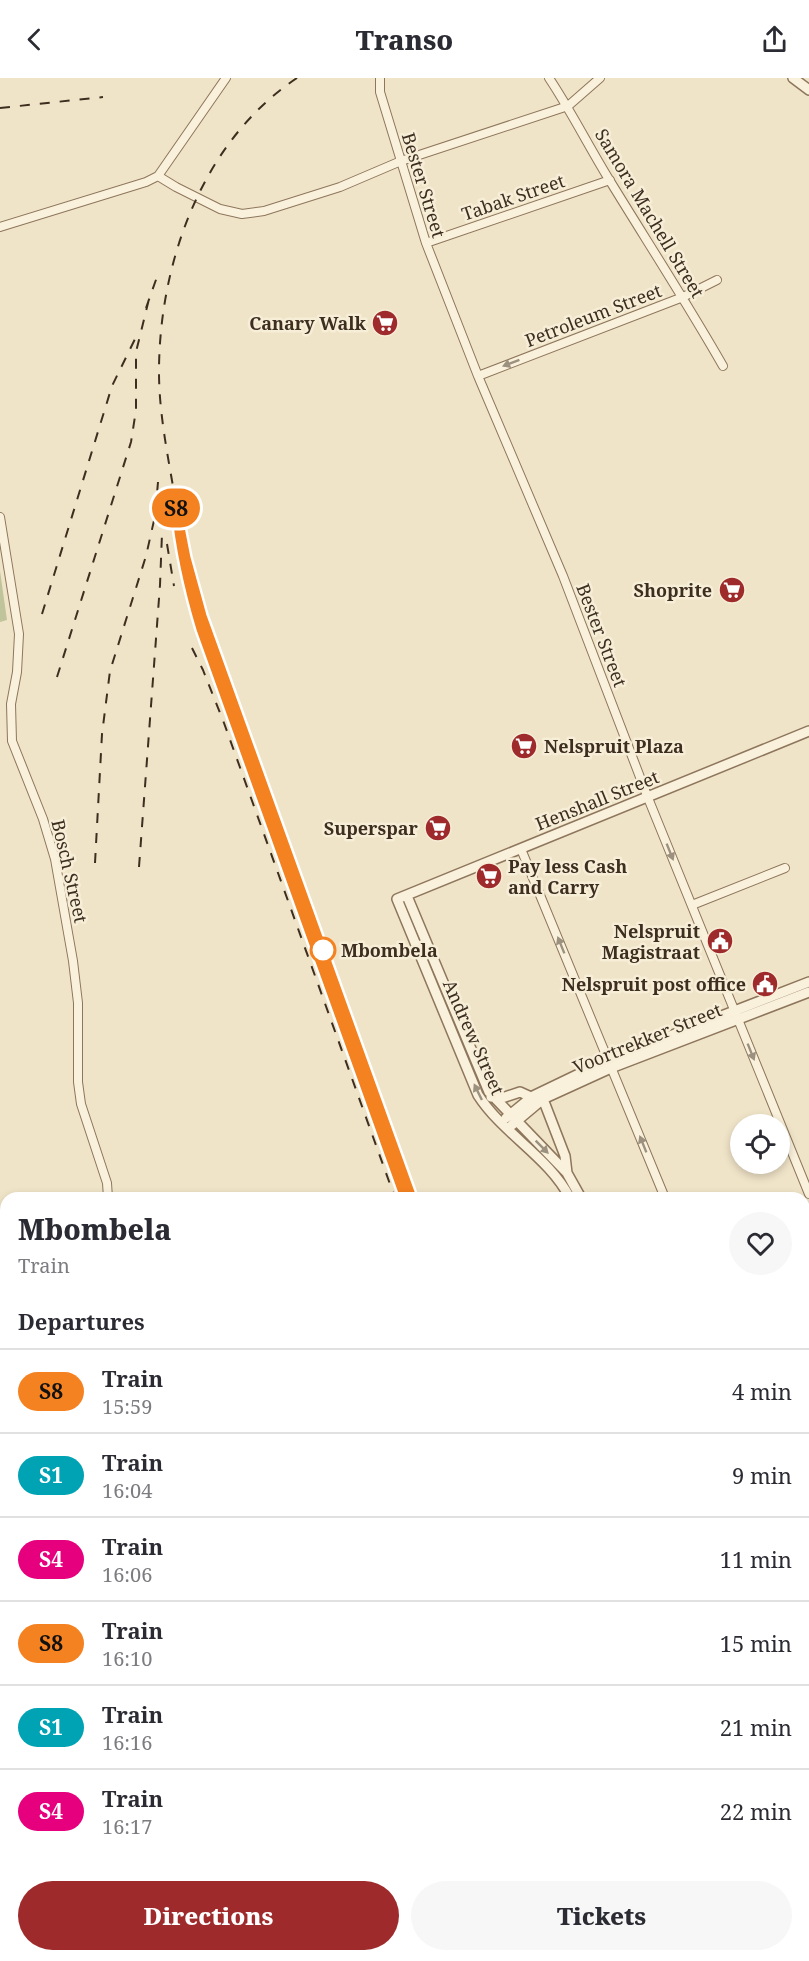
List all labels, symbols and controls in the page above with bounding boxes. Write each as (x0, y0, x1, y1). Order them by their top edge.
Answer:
text: Transo (356, 21, 453, 58)
icon: back (18, 23, 51, 56)
icon: share (758, 23, 791, 56)
street label: Samora Machell Street (590, 124, 710, 302)
street label: Bester Street (397, 129, 451, 241)
street label: Tabak Street (458, 168, 568, 226)
street label: Petroleum Street (521, 278, 665, 352)
supermarket icon: Canary Walk (370, 308, 400, 338)
place label: Canary Walk (249, 311, 367, 335)
one-way arrow (502, 359, 520, 368)
line badge: S8 (149, 488, 203, 528)
text: S8 (164, 494, 188, 522)
supermarket icon: Shoprite (717, 575, 747, 605)
place label: Shoprite (634, 578, 712, 602)
street label: Bester Street (571, 580, 633, 690)
supermarket icon: Nelspruit Plaza (509, 731, 539, 761)
place label: Nelspruit Plaza (544, 734, 684, 758)
street label: Henshall Street (532, 764, 662, 836)
supermarket icon: Superspar (423, 813, 453, 843)
place label: Superspar (324, 816, 419, 840)
street label: Bosch Street (46, 817, 94, 925)
one-way arrow (666, 843, 675, 861)
place label: Pay less Cash and Carry (508, 854, 627, 899)
supermarket icon: Pay less Cash and Carry (474, 861, 504, 891)
place label: Nelspruit Magistraat (602, 919, 700, 964)
public building icon: Nelspruit Magistraat (705, 926, 735, 956)
one-way arrow (556, 935, 566, 953)
marker: Mbombela (310, 937, 336, 963)
place label: Mbombela (341, 938, 438, 962)
public building icon: Nelspruit post office (750, 969, 780, 999)
place label: Nelspruit post office (562, 972, 746, 996)
street label: Andrew Street (438, 976, 510, 1098)
street label: Voortrekker Street (569, 997, 725, 1079)
one-way arrow (747, 1043, 756, 1061)
one-way arrow (473, 1083, 483, 1101)
map controls (730, 1114, 790, 1174)
button: locate (730, 1114, 790, 1174)
one-way arrow (638, 1135, 648, 1153)
one-way arrow (535, 1140, 549, 1155)
text: Mbombela (18, 1210, 172, 1248)
button: heart (729, 1212, 792, 1275)
text: Train (18, 1252, 70, 1279)
text: Departures (18, 1306, 145, 1336)
text: Train (102, 1363, 163, 1393)
text: 4 min (732, 1376, 792, 1406)
text: S8 (39, 1377, 63, 1405)
text: 15:59 (102, 1393, 152, 1420)
text: Train (102, 1447, 163, 1477)
text: 9 min (732, 1460, 792, 1490)
text: S1 (39, 1461, 63, 1489)
text: 16:04 (102, 1477, 152, 1504)
text: Train (102, 1531, 163, 1561)
text: 11 min (720, 1544, 792, 1574)
text: S4 (39, 1545, 63, 1573)
text: 16:06 (102, 1561, 152, 1588)
text: Train (102, 1615, 163, 1645)
text: 15 min (720, 1628, 792, 1658)
text: S8 (39, 1629, 63, 1657)
text: 16:10 (102, 1645, 152, 1672)
text: Train (102, 1699, 163, 1729)
text: 21 min (720, 1712, 792, 1742)
text: S1 (39, 1713, 63, 1741)
text: 16:16 (102, 1729, 152, 1756)
text: Train (102, 1783, 163, 1813)
text: 22 min (720, 1796, 792, 1826)
text: S4 (39, 1797, 63, 1825)
text: 16:17 (102, 1813, 152, 1840)
button: Directions (18, 1881, 399, 1950)
button: Tickets (411, 1881, 792, 1950)

